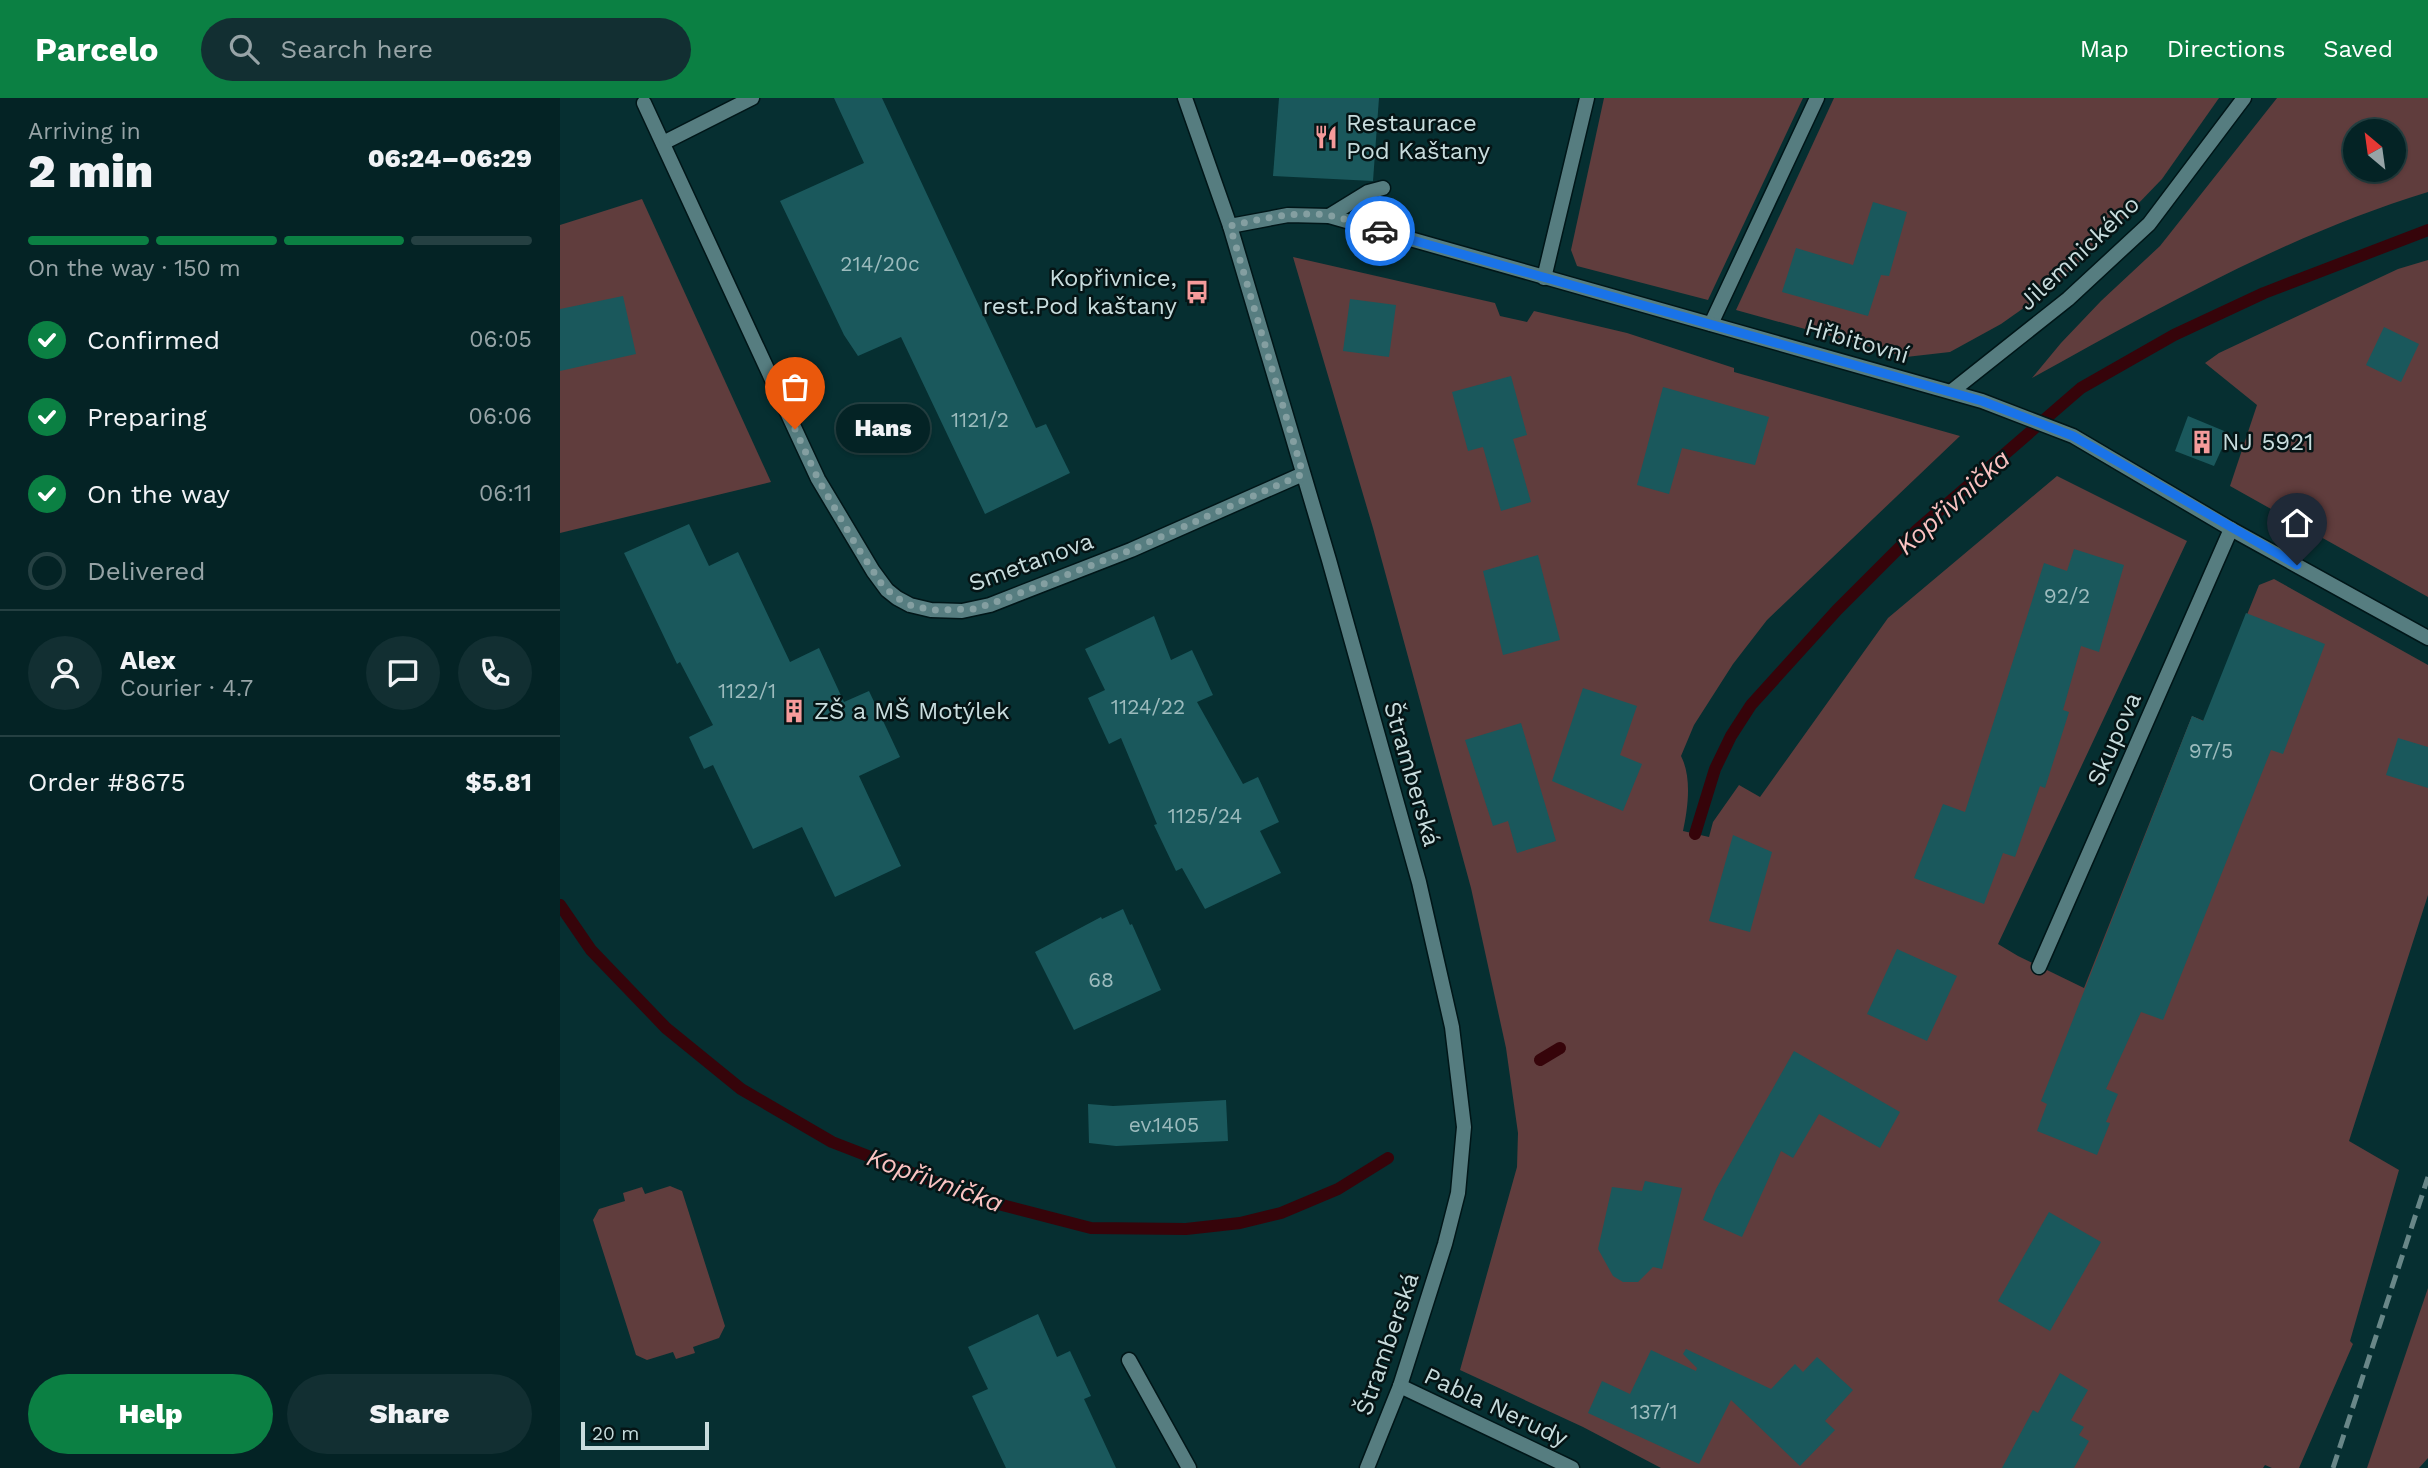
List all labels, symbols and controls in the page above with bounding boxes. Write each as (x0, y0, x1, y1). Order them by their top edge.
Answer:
search box (201, 18, 691, 81)
text: Parcelo (35, 30, 159, 69)
icon: search (225, 30, 263, 68)
text: Search here (281, 34, 433, 64)
text: Map (2080, 35, 2129, 63)
text: Directions (2167, 35, 2285, 63)
text: Saved (2323, 35, 2393, 63)
place label: Restaurace Pod Kaštany (1346, 109, 1491, 165)
text: Arriving in (28, 118, 141, 145)
north arrow (2343, 119, 2406, 182)
map controls (2343, 119, 2406, 182)
restaurant icon: Restaurace Pod Kaštany (1312, 123, 1340, 151)
text: 06:24–06:29 (368, 143, 532, 173)
text: 2 min (28, 144, 153, 198)
street label: Jilemnického (2013, 190, 2145, 316)
courier (1345, 196, 1415, 266)
icon: car (1361, 212, 1399, 250)
house number: 214/20c (840, 251, 920, 276)
text: On the way · 150 m (28, 255, 241, 282)
place label: Kopřivnice, rest.Pod kaštany (982, 264, 1178, 320)
bus stop icon: Kopřivnice, rest.Pod kaštany (1183, 278, 1211, 306)
street label: Hřbitovní (1802, 313, 1912, 369)
icon: check (28, 321, 66, 359)
text: Confirmed (87, 325, 220, 355)
text: 06:05 (469, 326, 532, 353)
pin (765, 357, 825, 429)
icon: bag (776, 368, 814, 406)
icon: check (28, 398, 66, 436)
text: Preparing (87, 402, 207, 432)
text: 06:06 (469, 403, 532, 430)
callout: Hans (837, 404, 932, 454)
house number: 1121/2 (951, 407, 1009, 432)
text: Hans (854, 415, 912, 442)
building icon: NJ 5921 (2188, 428, 2216, 456)
place label: NJ 5921 (2222, 428, 2314, 456)
water label: Kopřivnička (1890, 443, 2016, 561)
icon: check (28, 475, 66, 513)
text: On the way (87, 479, 230, 509)
text: 06:11 (479, 480, 532, 507)
pin (2267, 493, 2327, 565)
icon: home (2278, 504, 2316, 542)
street label: Smetanova (965, 527, 1097, 597)
text: Delivered (87, 556, 206, 586)
house number: 92/2 (2044, 583, 2090, 608)
button: person (28, 636, 102, 710)
button: chat (366, 636, 440, 710)
button: phone (458, 636, 532, 710)
text: Alex (120, 645, 176, 675)
text: Courier · 4.7 (120, 675, 253, 702)
house number: 1122/1 (718, 678, 776, 703)
street label: Skupova (2081, 688, 2147, 790)
house number: 1124/22 (1111, 694, 1185, 719)
building icon: ZŠ a MŠ Motýlek (780, 697, 808, 725)
place label: ZŠ a MŠ Motýlek (814, 697, 1010, 725)
street label: Štramberská (1378, 698, 1446, 850)
house number: 97/5 (2189, 738, 2233, 763)
text: Order #8675 (28, 767, 186, 797)
text: $5.81 (465, 767, 532, 797)
house number: 1125/24 (1168, 803, 1242, 828)
house number: 68 (1088, 967, 1114, 992)
house number: ev.1405 (1129, 1112, 1199, 1137)
water label: Kopřivnička (863, 1142, 1007, 1218)
street label: Štramberská (1349, 1269, 1425, 1419)
street label: Pabla Nerudy (1420, 1362, 1573, 1453)
button: Help (28, 1374, 273, 1454)
button: Share (287, 1374, 532, 1454)
house number: 137/1 (1630, 1399, 1678, 1424)
scale bar (581, 1419, 709, 1451)
text: 20 m (592, 1422, 639, 1445)

